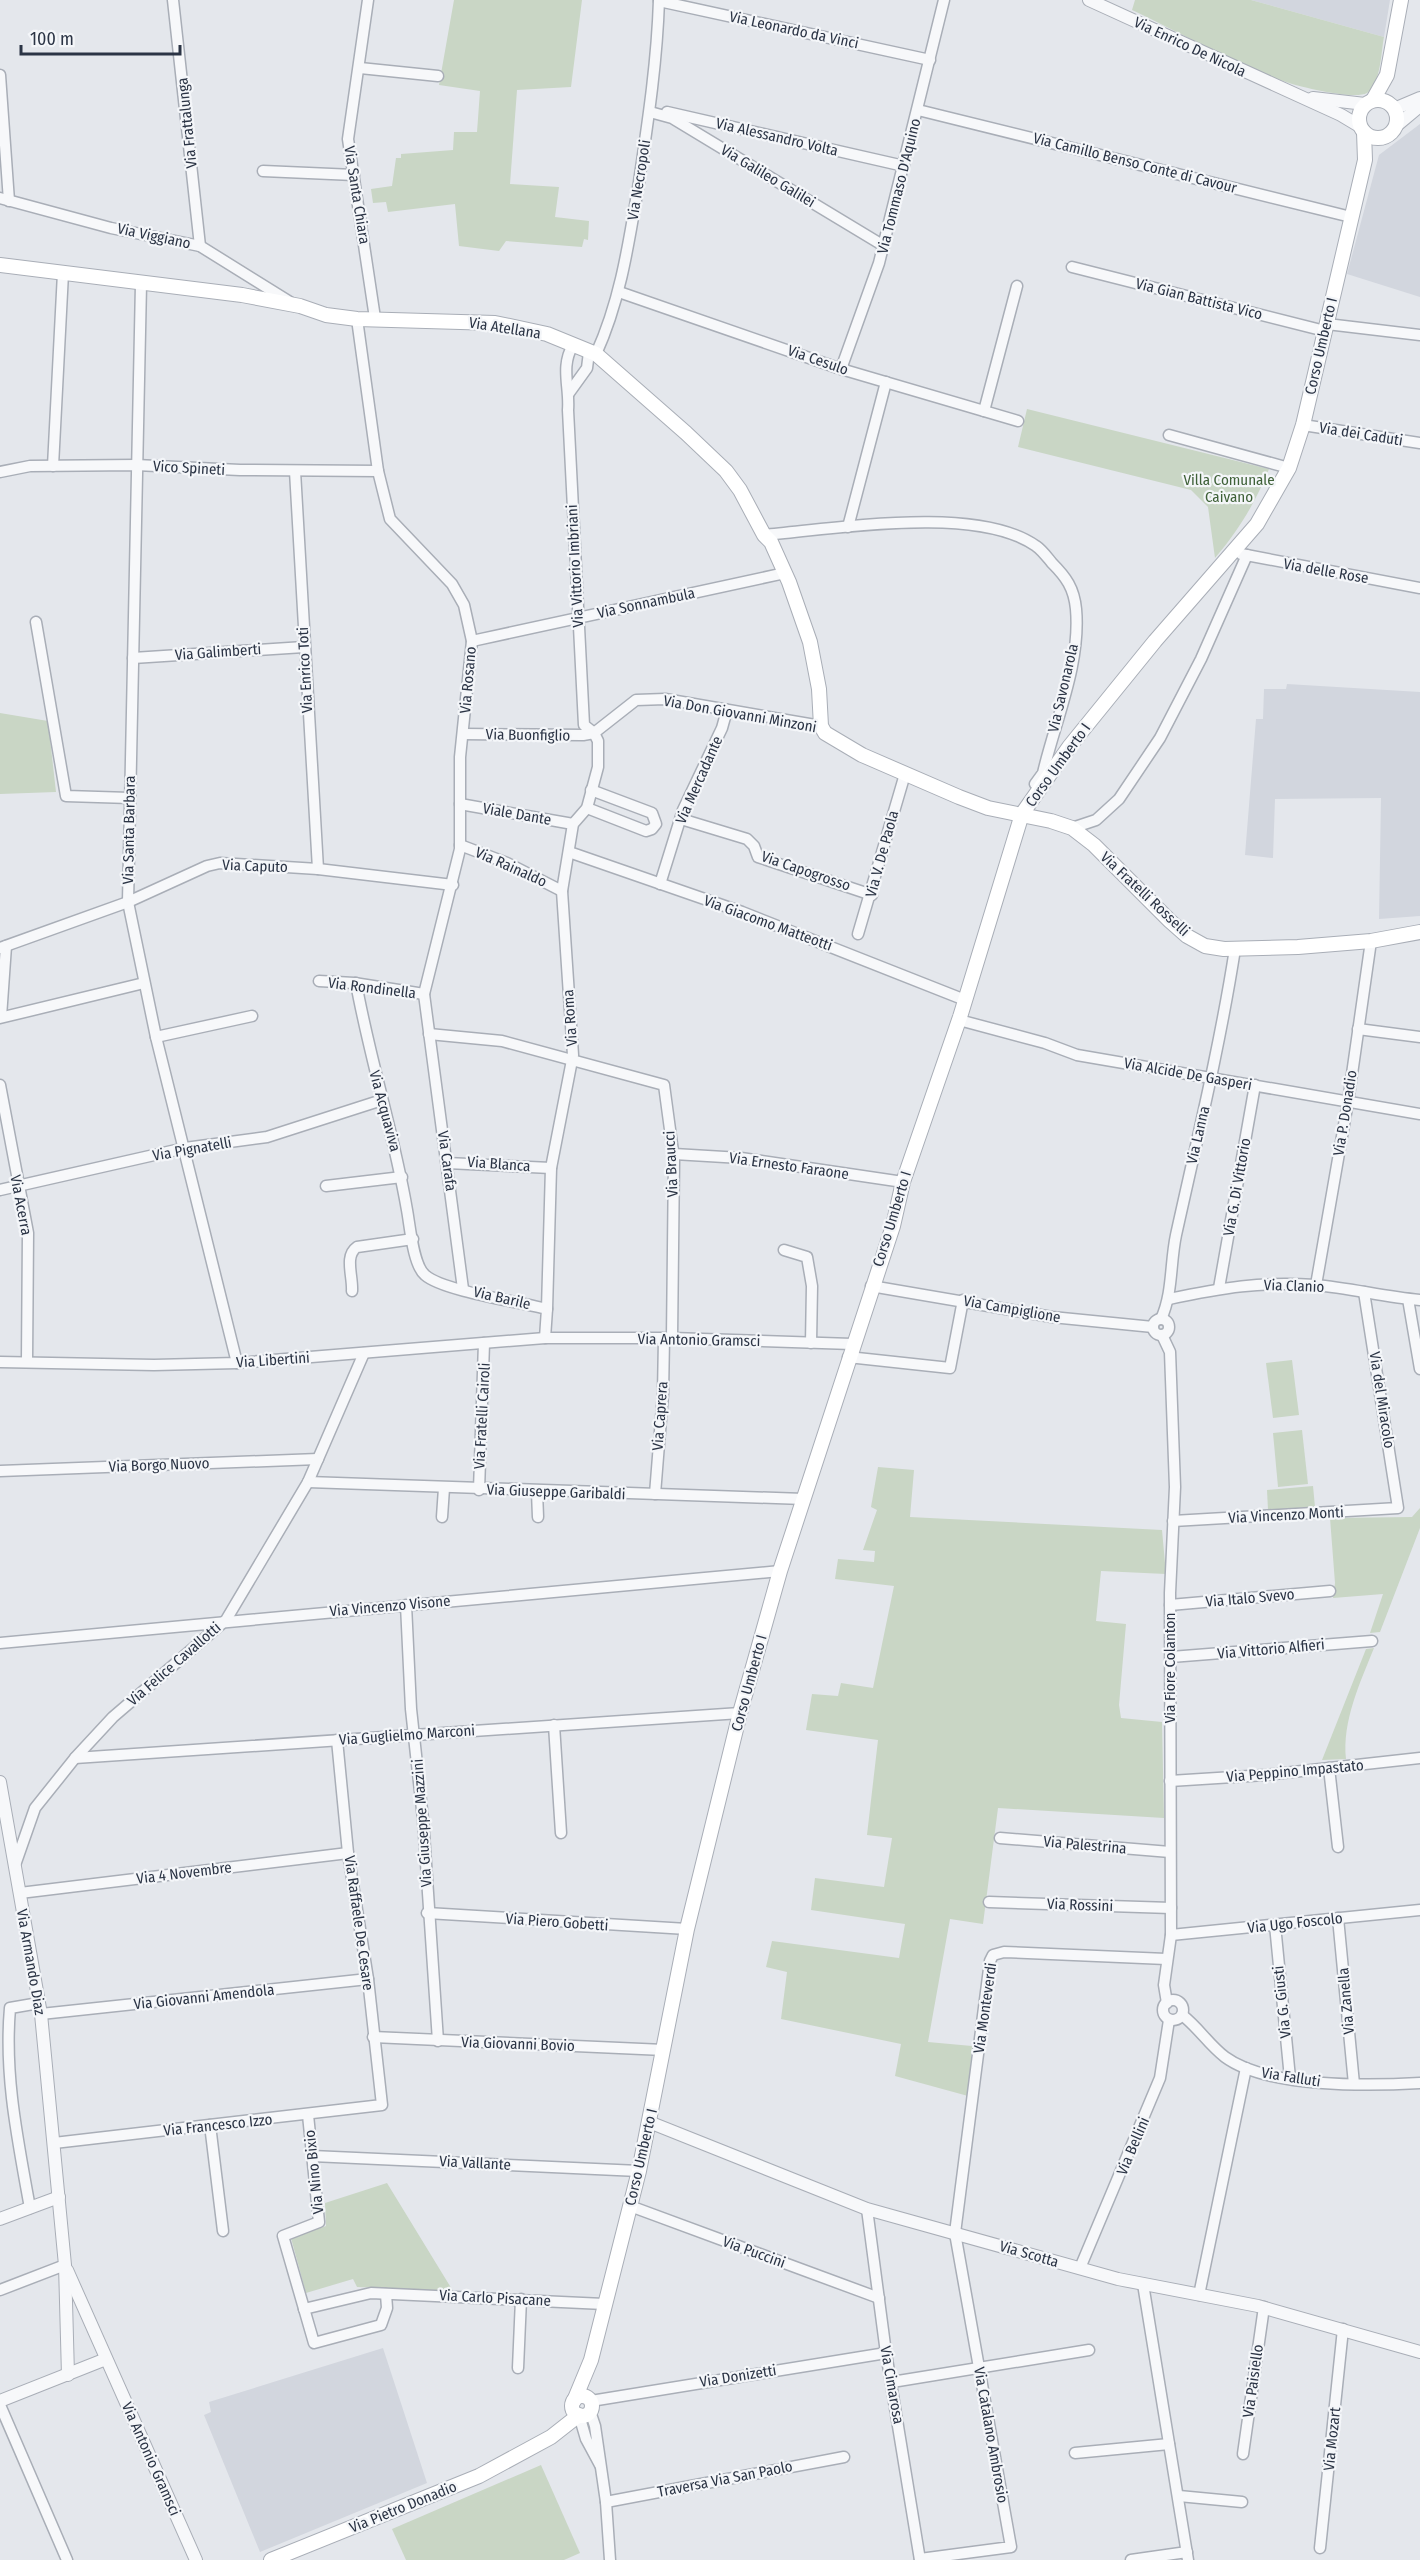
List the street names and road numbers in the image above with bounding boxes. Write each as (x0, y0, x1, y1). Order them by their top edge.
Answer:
street label: Via Leonardo da Vinci (728, 7, 860, 53)
street label: Via Enrico De Nicola (1131, 13, 1249, 81)
street label: Via Frattalunga (173, 77, 201, 169)
street label: Via Alessandro Volta (714, 114, 840, 160)
street label: Via Tommaso D'Aquino (873, 116, 925, 256)
street label: Via Camillo Benso Conte di Cavour (1031, 129, 1239, 197)
street label: Via Necropoli (624, 138, 654, 222)
street label: Via Galileo Galilei (717, 141, 819, 211)
street label: Via Santa Chiara (340, 145, 374, 245)
street label: Via Viggiano (116, 219, 193, 253)
street label: Via Gian Battista Vico (1134, 275, 1264, 323)
street label: Corso Umberto I (1301, 296, 1341, 396)
street label: Via Atellana (468, 313, 542, 343)
street label: Via Cesulo (785, 341, 851, 379)
street label: Via dei Caduti (1318, 419, 1404, 449)
street label: Vico Spineti (152, 457, 226, 479)
street label: Via Vittorio Imbriani (563, 504, 587, 628)
street label: Via delle Rose (1282, 555, 1370, 587)
street label: Via Sonnambula (596, 584, 696, 622)
street label: Via Enrico Toti (294, 626, 316, 714)
street label: Via Galimberti (174, 640, 262, 664)
street label: Via Savonarola (1044, 642, 1082, 734)
street label: Via Rosano (456, 645, 480, 714)
street label: Via Don Giovanni Minzoni (662, 692, 818, 736)
street label: Corso Umberto I (1022, 720, 1094, 810)
street label: Via Buonfiglio (486, 725, 571, 745)
street label: Via Mercadante (672, 733, 726, 827)
street label: Via Santa Barbara (119, 775, 139, 885)
street label: Viale Dante (481, 799, 553, 829)
street label: Via V. De Paola (862, 809, 902, 899)
street label: Via Rainaldo (472, 843, 550, 891)
street label: Via Capogrosso (759, 847, 853, 895)
street label: Via Fratelli Rosselli (1097, 848, 1193, 940)
street label: Via Caputo (222, 856, 288, 876)
street label: Via Giacomo Matteotti (701, 891, 835, 955)
street label: Via Rondinella (327, 974, 417, 1002)
street label: Via Roma (559, 989, 581, 1047)
street label: Via Alcide De Gasperi (1123, 1054, 1253, 1094)
street label: Via Acquaviva (365, 1068, 405, 1154)
street label: Via P. Donadio (1329, 1069, 1361, 1157)
street label: Via Lanna (1183, 1104, 1213, 1166)
street label: Via Carafa (434, 1130, 460, 1192)
street label: Via Braucci (660, 1130, 682, 1198)
street label: Via Pignatelli (151, 1133, 233, 1165)
street label: Via G. Di Vittorio (1220, 1136, 1255, 1238)
street label: Via Ernesto Faraone (728, 1149, 850, 1183)
street label: Via Blanca (467, 1153, 531, 1175)
street label: Corso Umberto I (869, 1169, 915, 1269)
street label: Via Acerra (6, 1173, 36, 1237)
street label: Via Clanio (1263, 1276, 1325, 1296)
street label: Via Barile (472, 1283, 532, 1313)
street label: Via Campiglione (962, 1292, 1062, 1326)
street label: Via Antonio Gramsci (638, 1330, 760, 1350)
street label: Via Libertini (236, 1348, 310, 1372)
street label: Via del Miracolo (1365, 1350, 1399, 1450)
street label: Via Fratelli Cairoli (470, 1362, 494, 1470)
street label: Via Caprera (649, 1381, 671, 1451)
street label: Via Borgo Nuovo (108, 1454, 210, 1476)
street label: Via Giuseppe Garibaldi (486, 1481, 626, 1503)
street label: Via Vincenzo Monti (1228, 1503, 1344, 1527)
street label: Via Italo Svevo (1205, 1585, 1295, 1611)
street label: Via Vincenzo Visone (329, 1592, 451, 1620)
street label: Via Fiore Colanton (1161, 1613, 1179, 1723)
street label: Via Felice Cavallotti (124, 1618, 224, 1710)
street label: Corso Umberto I (727, 1633, 771, 1733)
street label: Via Vittorio Alfieri (1217, 1635, 1325, 1663)
street label: Via Guglielmo Marconi (338, 1721, 476, 1749)
street label: Via Peppino Impastato (1226, 1756, 1365, 1786)
street label: Via Giuseppe Mazzini (409, 1758, 435, 1888)
street label: Via Palestrina (1043, 1832, 1127, 1858)
street label: Via Raffaele De Cesare (341, 1854, 377, 1992)
street label: Via 4 Novembre (135, 1858, 233, 1888)
street label: Via Rossini (1047, 1895, 1113, 1915)
street label: Via Armando Diaz (13, 1908, 49, 2017)
street label: Via Piero Gobetti (505, 1909, 609, 1935)
street label: Via Ugo Foscolo (1247, 1909, 1344, 1937)
street label: Via Monteverdi (970, 1961, 1000, 2055)
street label: Via G. Giusti (1269, 1965, 1295, 2039)
street label: Via Zanella (1334, 1967, 1358, 2035)
street label: Via Giovanni Amendola (133, 1981, 275, 2013)
street label: Via Giovanni Bovio (461, 2033, 575, 2055)
street label: Via Falluti (1260, 2063, 1322, 2091)
street label: Corso Umberto I (621, 2107, 661, 2207)
street label: Via Francesco Izzo (163, 2110, 273, 2140)
street label: Via Bellini (1113, 2114, 1153, 2178)
street label: Via Nino Bixio (301, 2129, 327, 2215)
street label: Via Vallante (439, 2152, 511, 2174)
street label: Via Puccini (720, 2232, 788, 2272)
street label: Via Scotta (997, 2237, 1061, 2271)
street label: Via Carlo Pisacane (439, 2286, 551, 2310)
street label: Via Paisiello (1239, 2343, 1267, 2419)
street label: Via Cimarosa (876, 2345, 908, 2425)
street label: Via Donizetti (698, 2361, 778, 2391)
street label: Via Catalano Ambrosio (970, 2366, 1012, 2505)
street label: Via Antonio Gramsci (118, 2399, 184, 2519)
street label: Via Mozart (1320, 2406, 1344, 2472)
street label: Traversa Via San Paolo (656, 2457, 794, 2501)
street label: Via Pietro Donadio (347, 2477, 459, 2537)

